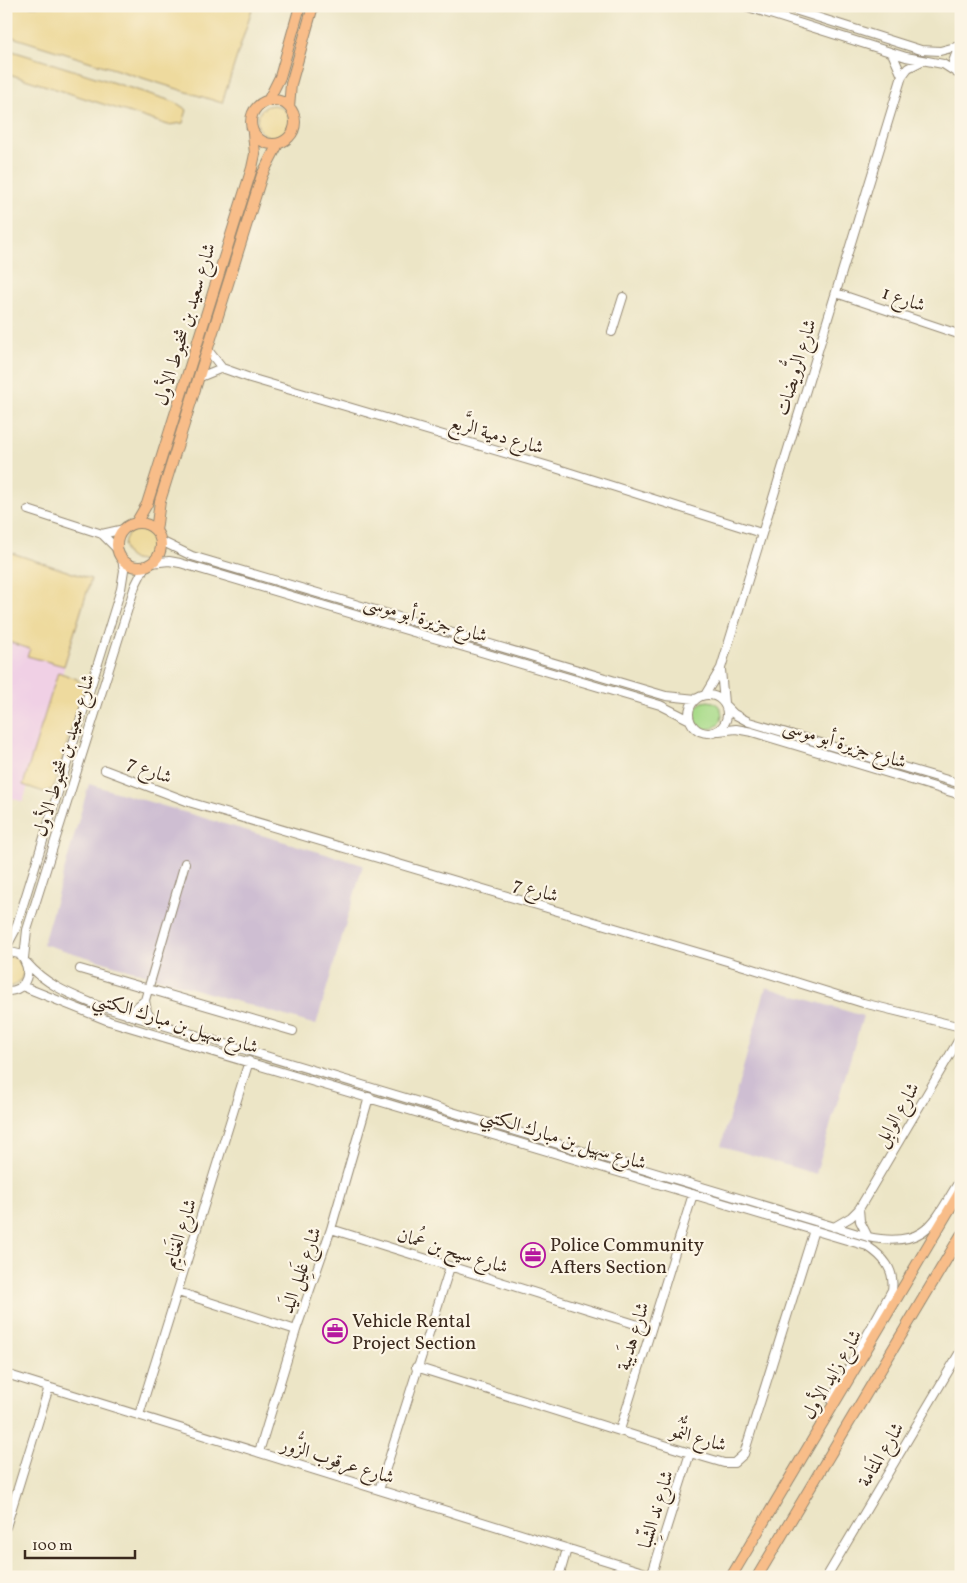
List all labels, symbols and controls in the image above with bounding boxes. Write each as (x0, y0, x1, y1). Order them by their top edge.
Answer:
street label: شارع سعيد بن شخبوط الأول (147, 240, 224, 409)
street label: شارع 1 (878, 280, 928, 320)
street label: شارع الرُّويضات (763, 314, 825, 419)
street label: شارع دِمية الرَّبع (446, 405, 548, 465)
street label: شارع جزيرة أبو موسى (360, 589, 491, 651)
street label: شارع سعيد بن شخبوط الأول (26, 671, 103, 840)
street label: شارع جزيرة أبو موسى (779, 713, 910, 777)
street label: شارع 7 (123, 750, 175, 792)
street label: شارع 7 (509, 872, 561, 911)
street label: شارع سهيل بن مبارك الكتبي (88, 986, 261, 1065)
street label: شارع الوابِل (869, 1078, 928, 1153)
street label: شارع سهيل بن مبارك الكتبي (476, 1102, 649, 1181)
street label: شارع الغَنايِم (156, 1195, 206, 1272)
street label: شارع سيح بن عُمان (393, 1219, 512, 1284)
street label: شارع غَلِيل اليَد (273, 1223, 331, 1318)
place label: Police Community Afters Section (550, 1233, 704, 1281)
office icon: Police Community Afters Section (520, 1242, 546, 1268)
street label: شارع هدَيبة (609, 1299, 658, 1374)
place label: Vehicle Rental Project Section (352, 1309, 476, 1357)
office icon: Vehicle Rental Project Section (322, 1318, 348, 1344)
street label: شارع زايد الأول (795, 1324, 870, 1425)
street label: شارع النُّمُو (665, 1412, 731, 1460)
street label: شارع المَتامة (851, 1417, 912, 1493)
street label: شارع عرقوب الزُّور (275, 1425, 399, 1492)
street label: شارع ند الشِّبا (632, 1467, 683, 1552)
scale bar (25, 1528, 135, 1560)
text: 100 m (32, 1536, 72, 1557)

